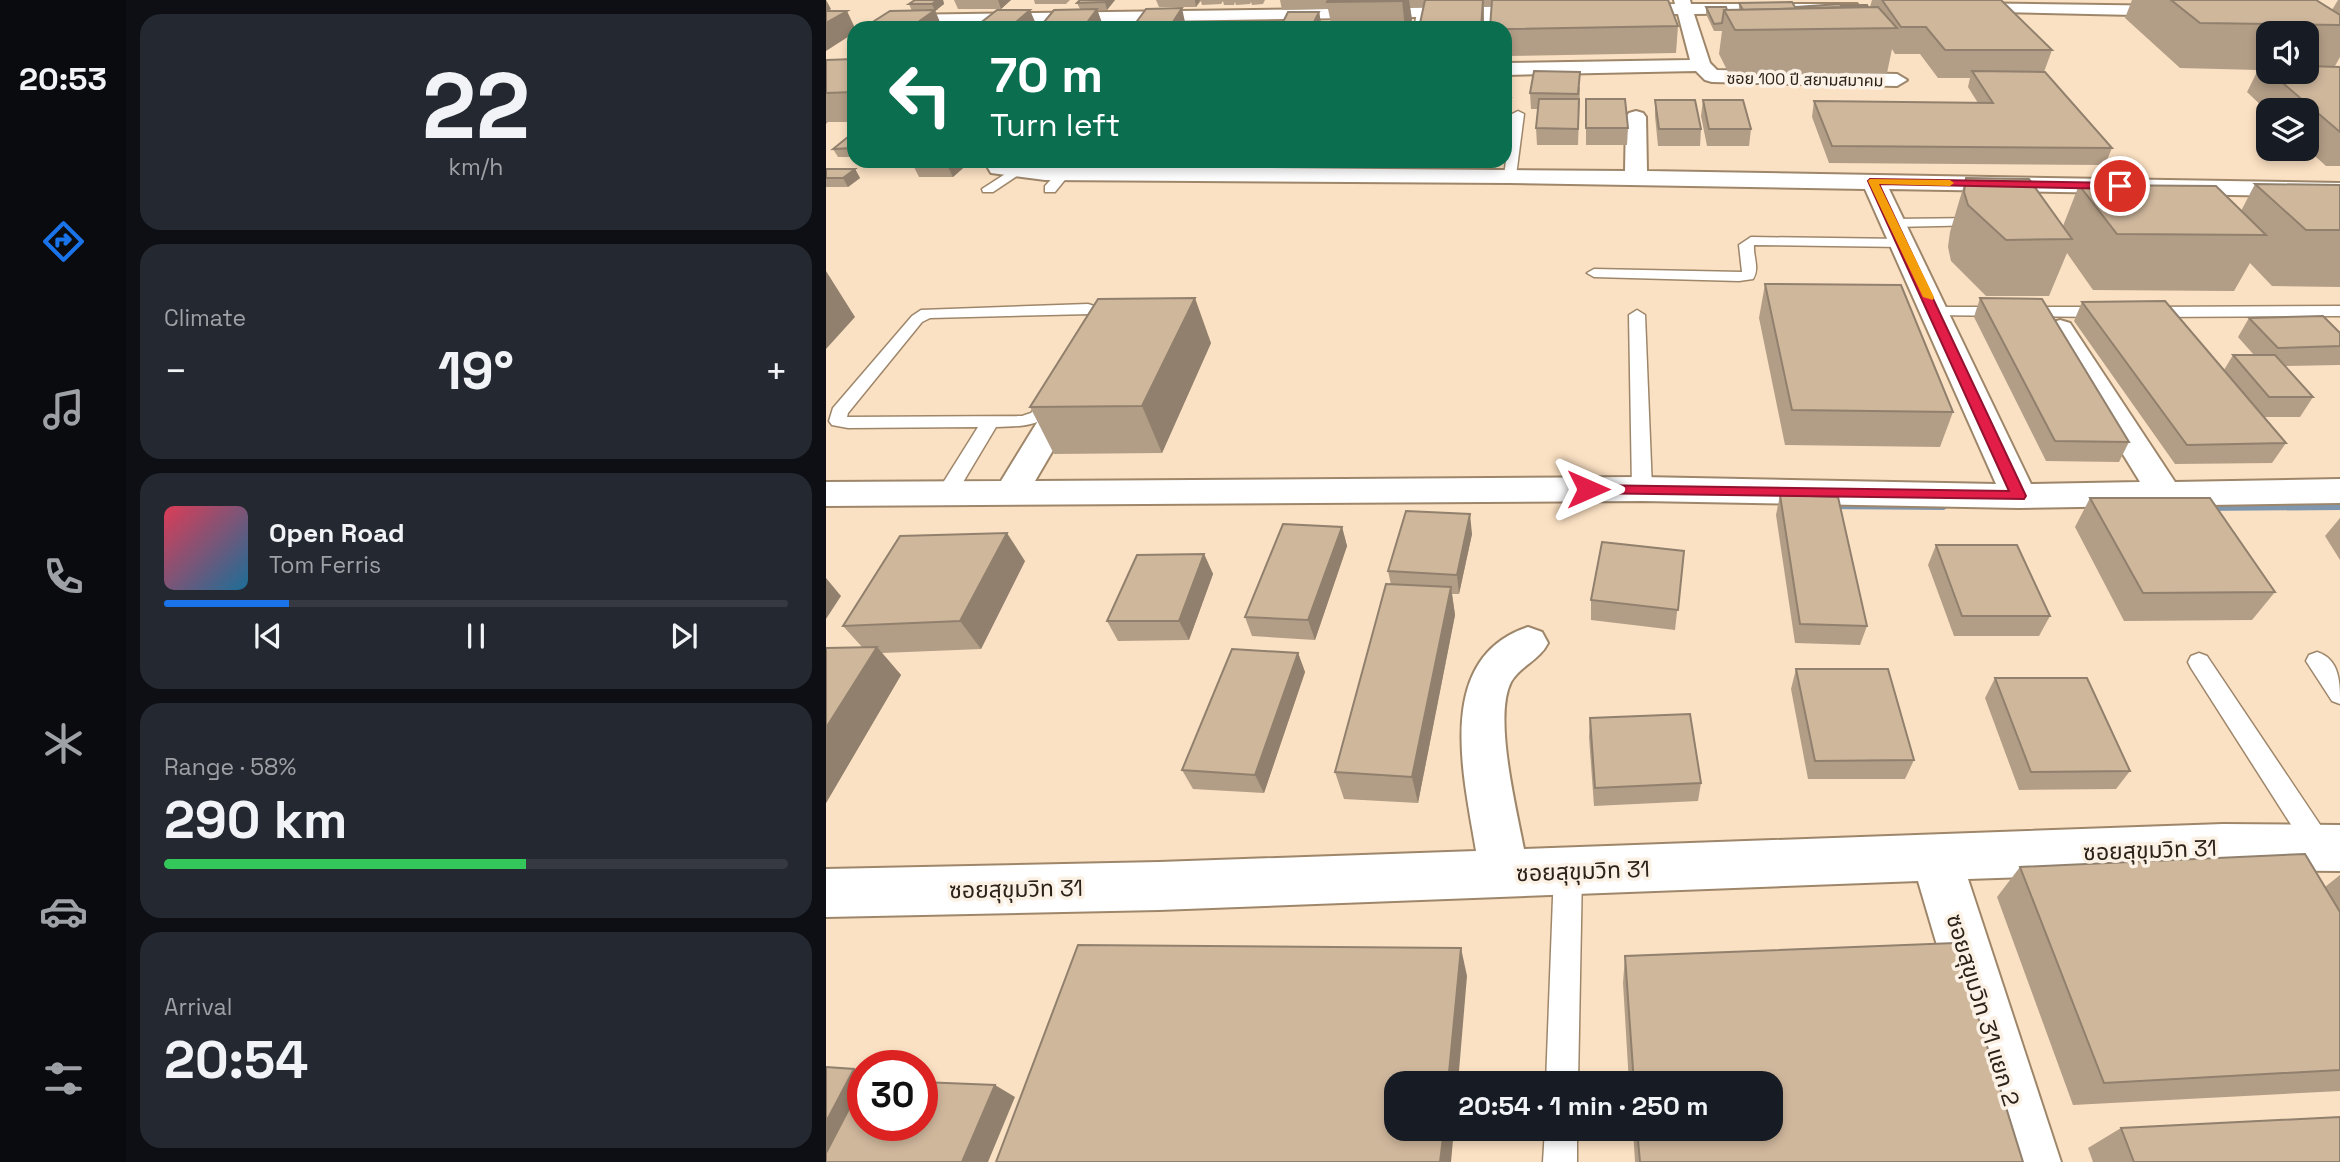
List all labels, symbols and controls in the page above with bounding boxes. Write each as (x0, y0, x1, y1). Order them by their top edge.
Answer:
map controls (2256, 21, 2319, 161)
button: sound (2256, 21, 2319, 84)
text: 70 m (990, 44, 1103, 106)
text: 22 (422, 48, 530, 165)
icon: left (875, 49, 966, 140)
text: 20:53 (19, 59, 107, 99)
street label: ซอย 100 ปี สยามสมาคม (1726, 68, 1884, 91)
button: layers (2256, 98, 2319, 161)
text: Turn left (990, 105, 1120, 145)
text: km/h (449, 152, 503, 182)
pin (2090, 156, 2150, 216)
icon: arrive (2101, 167, 2139, 205)
icon: directions (39, 217, 88, 266)
text: Climate (164, 303, 246, 333)
text: 19° (438, 338, 514, 404)
text: − (164, 347, 188, 395)
text: + (764, 347, 788, 395)
icon: music (39, 385, 88, 434)
position arrow (1551, 452, 1625, 526)
text: Open Road (269, 516, 405, 550)
text: Tom Ferris (269, 550, 381, 580)
icon: phone (39, 552, 88, 601)
icon: previous (249, 617, 287, 655)
icon: pause (457, 617, 495, 655)
icon: next (665, 617, 703, 655)
icon: climate (39, 719, 88, 768)
text: Range · 58% (164, 752, 296, 782)
text: 290 km (164, 787, 347, 853)
street label: ซอยสุขุมวิท 31 (2083, 833, 2217, 867)
street label: ซอยสุขุมวิท 31 (1516, 854, 1650, 888)
street label: ซอยสุขุมวิท 31 (949, 873, 1083, 905)
icon: car (39, 887, 88, 936)
street label: ซอยสุขุมวิท 31 แยก 2 (1939, 910, 2027, 1110)
text: Arrival (164, 992, 232, 1022)
text: 20:54 (164, 1027, 308, 1093)
speed limit sign: 30 (847, 1050, 938, 1141)
icon: filters (39, 1054, 88, 1103)
text: 20:54 · 1 min · 250 m (1458, 1089, 1709, 1123)

